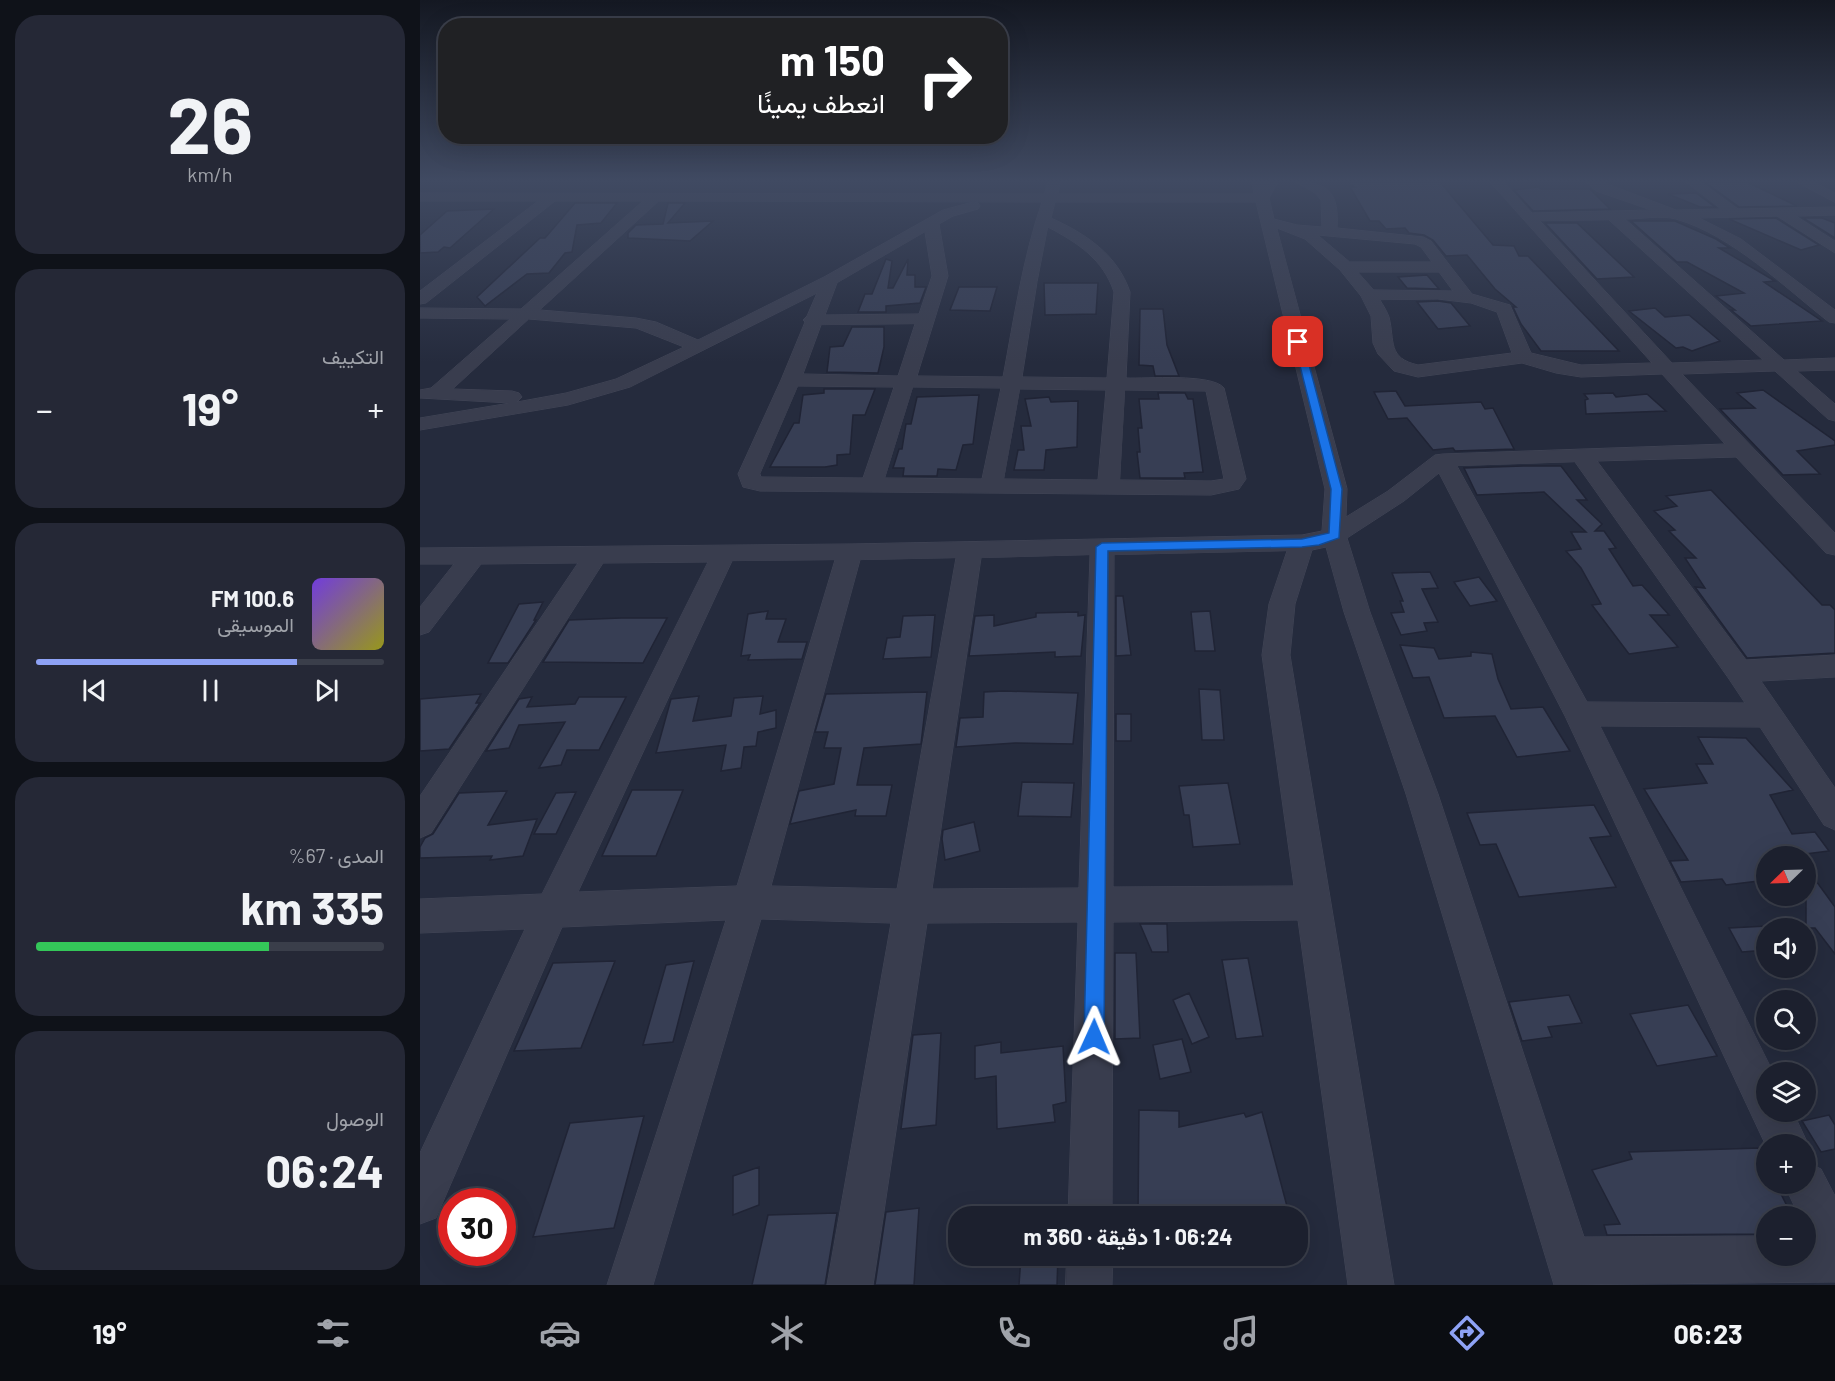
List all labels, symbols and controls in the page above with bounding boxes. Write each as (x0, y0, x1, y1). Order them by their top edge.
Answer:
text: 150 m (780, 34, 885, 84)
icon: right (906, 42, 984, 120)
text: 26 (167, 76, 253, 170)
text: انعطف يمينًا (757, 86, 885, 118)
text: km/h (187, 162, 233, 186)
pin (1272, 316, 1323, 367)
icon: arrive (1281, 325, 1314, 358)
text: التكييف (322, 344, 384, 368)
text: 19° (182, 381, 238, 435)
text: − (36, 389, 53, 429)
text: + (368, 389, 384, 429)
text: 100.6 FM (211, 585, 294, 611)
text: الموسيقى (217, 612, 294, 636)
icon: previous (78, 674, 111, 707)
icon: pause (194, 674, 227, 707)
icon: next (310, 674, 343, 707)
text: المدى · 67% (288, 843, 384, 867)
north arrow (1756, 846, 1816, 906)
map controls (1756, 846, 1816, 1266)
text: 335 km (241, 880, 384, 934)
button: sound (1756, 918, 1816, 978)
button: search (1756, 990, 1816, 1050)
position arrow (1062, 1005, 1126, 1069)
button: layers (1756, 1062, 1816, 1122)
text: الوصول (326, 1106, 384, 1130)
button: + (1756, 1134, 1816, 1194)
text: 06:24 (265, 1143, 384, 1197)
speed limit sign: 30 (438, 1188, 516, 1266)
button: − (1756, 1206, 1816, 1266)
text: 06:24 · 1 دقيقة · 360 m (1023, 1223, 1233, 1249)
icon: filters (312, 1312, 354, 1354)
icon: car (539, 1312, 581, 1354)
icon: climate (766, 1312, 808, 1354)
icon: phone (993, 1312, 1035, 1354)
icon: music (1220, 1312, 1262, 1354)
icon: directions (1446, 1312, 1488, 1354)
text: 19° (93, 1317, 127, 1349)
text: 06:23 (1673, 1317, 1743, 1349)

